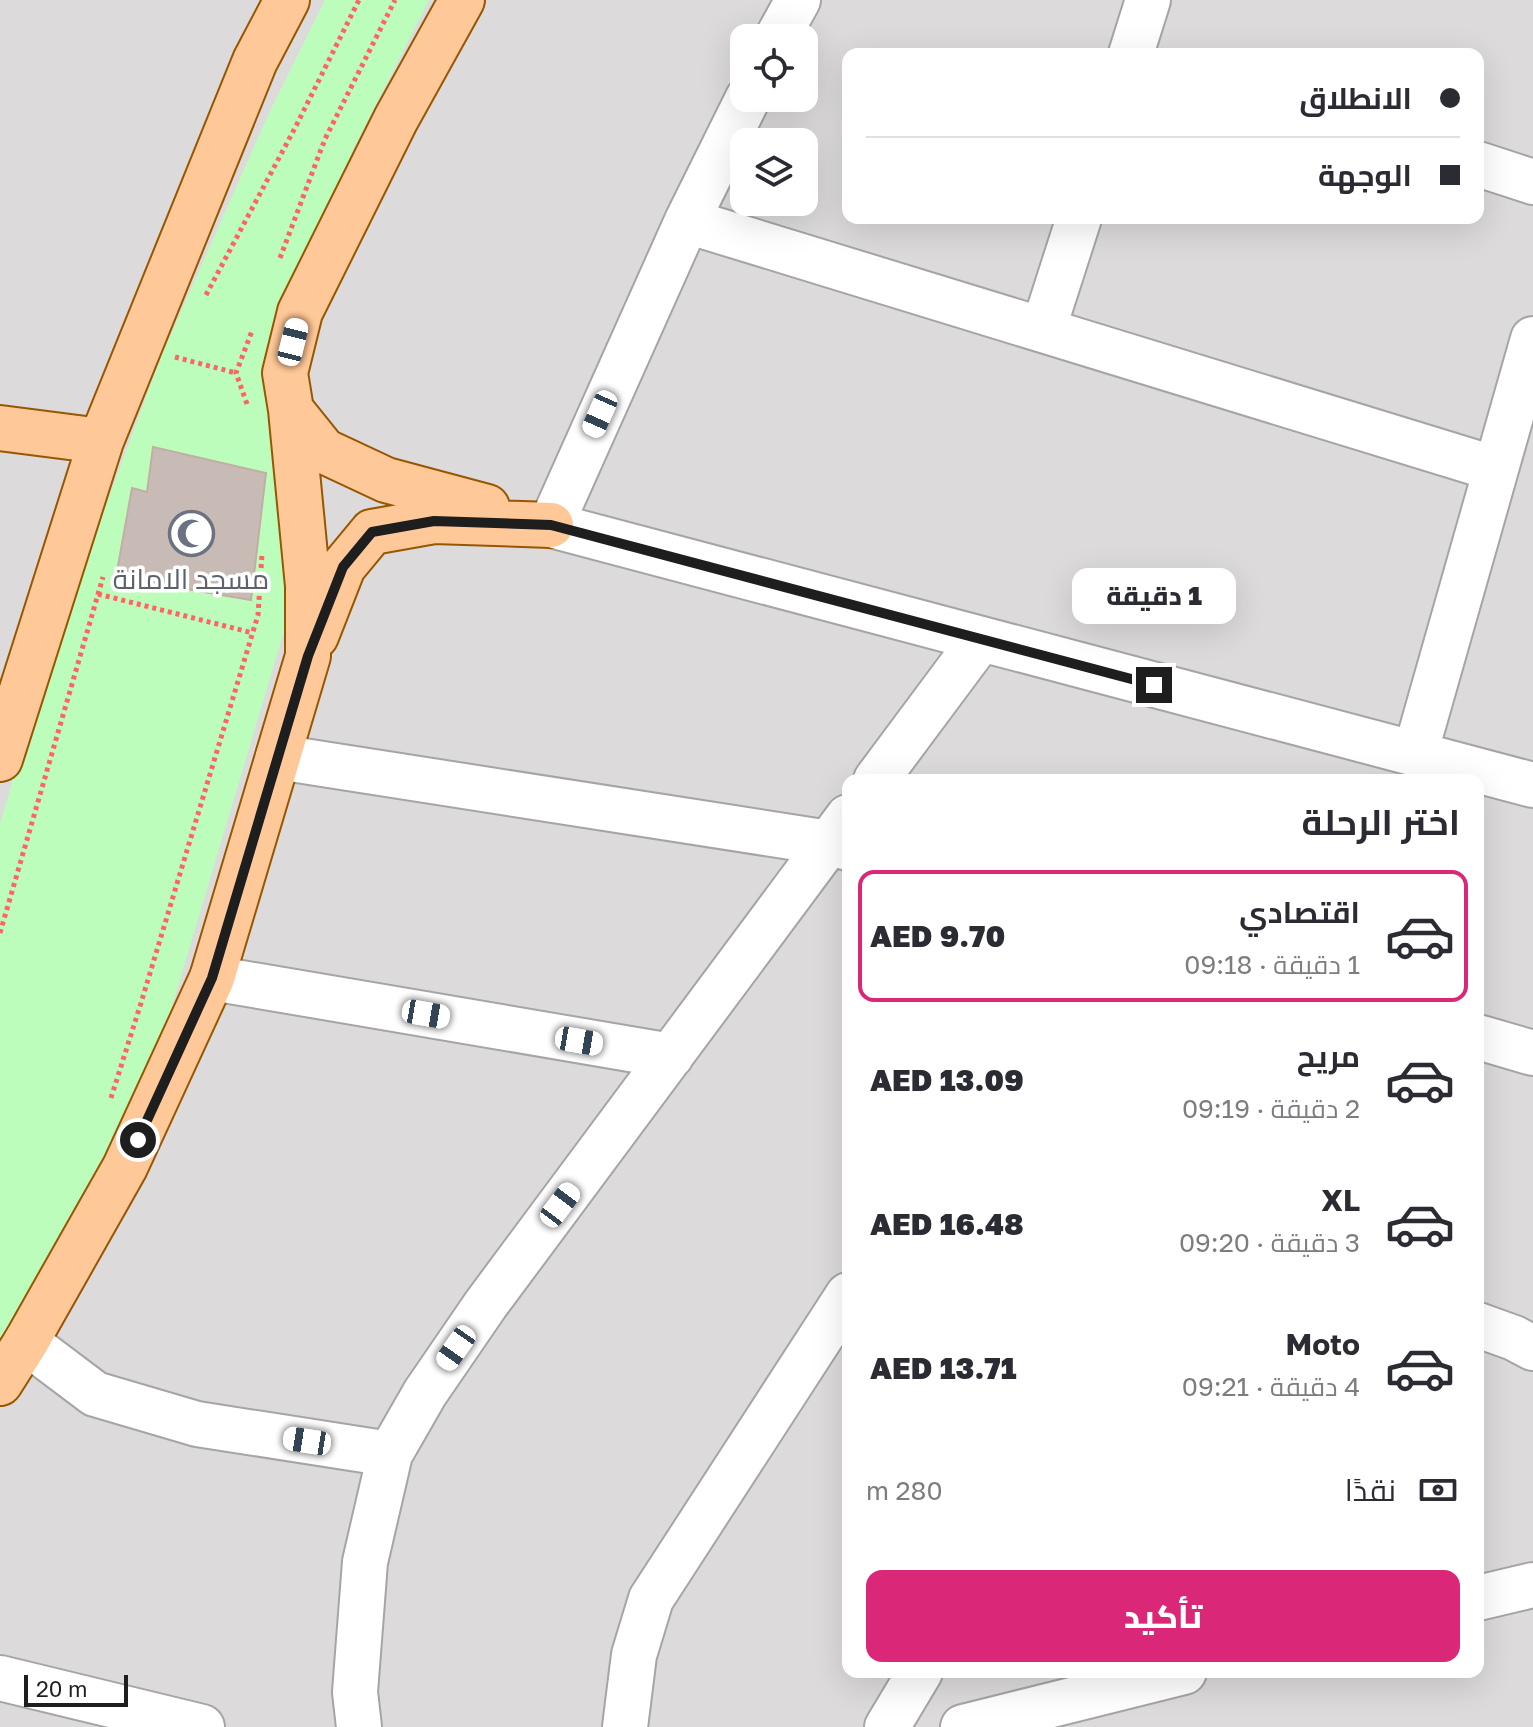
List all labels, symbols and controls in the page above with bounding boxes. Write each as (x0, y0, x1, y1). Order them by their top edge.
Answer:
map controls (730, 24, 818, 216)
button: locate (730, 24, 818, 112)
text: الانطلاق (1299, 80, 1412, 116)
button: layers (730, 128, 818, 216)
text: الوجهة (1318, 157, 1412, 193)
car (276, 316, 310, 368)
car (579, 387, 621, 441)
mosque icon: مسجد الامانة (167, 510, 215, 558)
place label: مسجد الامانة (113, 562, 269, 595)
callout: 1 دقيقة (1072, 569, 1236, 625)
text: 1 دقيقة (1106, 580, 1202, 611)
route end (1136, 667, 1172, 703)
text: اختر الرحلة (1301, 800, 1460, 843)
text: اقتصادي (1239, 894, 1360, 930)
icon: car (1384, 900, 1456, 972)
text: AED 9.70 (870, 918, 1005, 954)
text: 1 دقيقة · 09:18 (1184, 949, 1360, 980)
car (400, 998, 452, 1030)
car (553, 1025, 605, 1057)
text: مريح (1297, 1038, 1360, 1074)
icon: car (1384, 1044, 1456, 1116)
text: AED 13.09 (870, 1062, 1024, 1098)
text: 2 دقيقة · 09:19 (1182, 1093, 1360, 1124)
route start (120, 1122, 156, 1158)
car (536, 1179, 584, 1231)
text: XL (1321, 1182, 1360, 1218)
icon: car (1384, 1188, 1456, 1260)
text: AED 16.48 (870, 1206, 1024, 1242)
text: 3 دقيقة · 09:20 (1179, 1227, 1360, 1258)
car (432, 1321, 480, 1375)
text: Moto (1285, 1326, 1360, 1362)
icon: car (1384, 1332, 1456, 1404)
text: AED 13.71 (870, 1350, 1017, 1386)
text: 4 دقيقة · 09:21 (1182, 1371, 1360, 1402)
car (281, 1425, 333, 1457)
icon: cash (1416, 1468, 1460, 1512)
text: نقدًا (1345, 1472, 1396, 1508)
text: 280 m (866, 1475, 943, 1506)
button: تأكيد (866, 1570, 1460, 1662)
scale bar (24, 1671, 128, 1707)
text: 20 m (36, 1675, 87, 1702)

